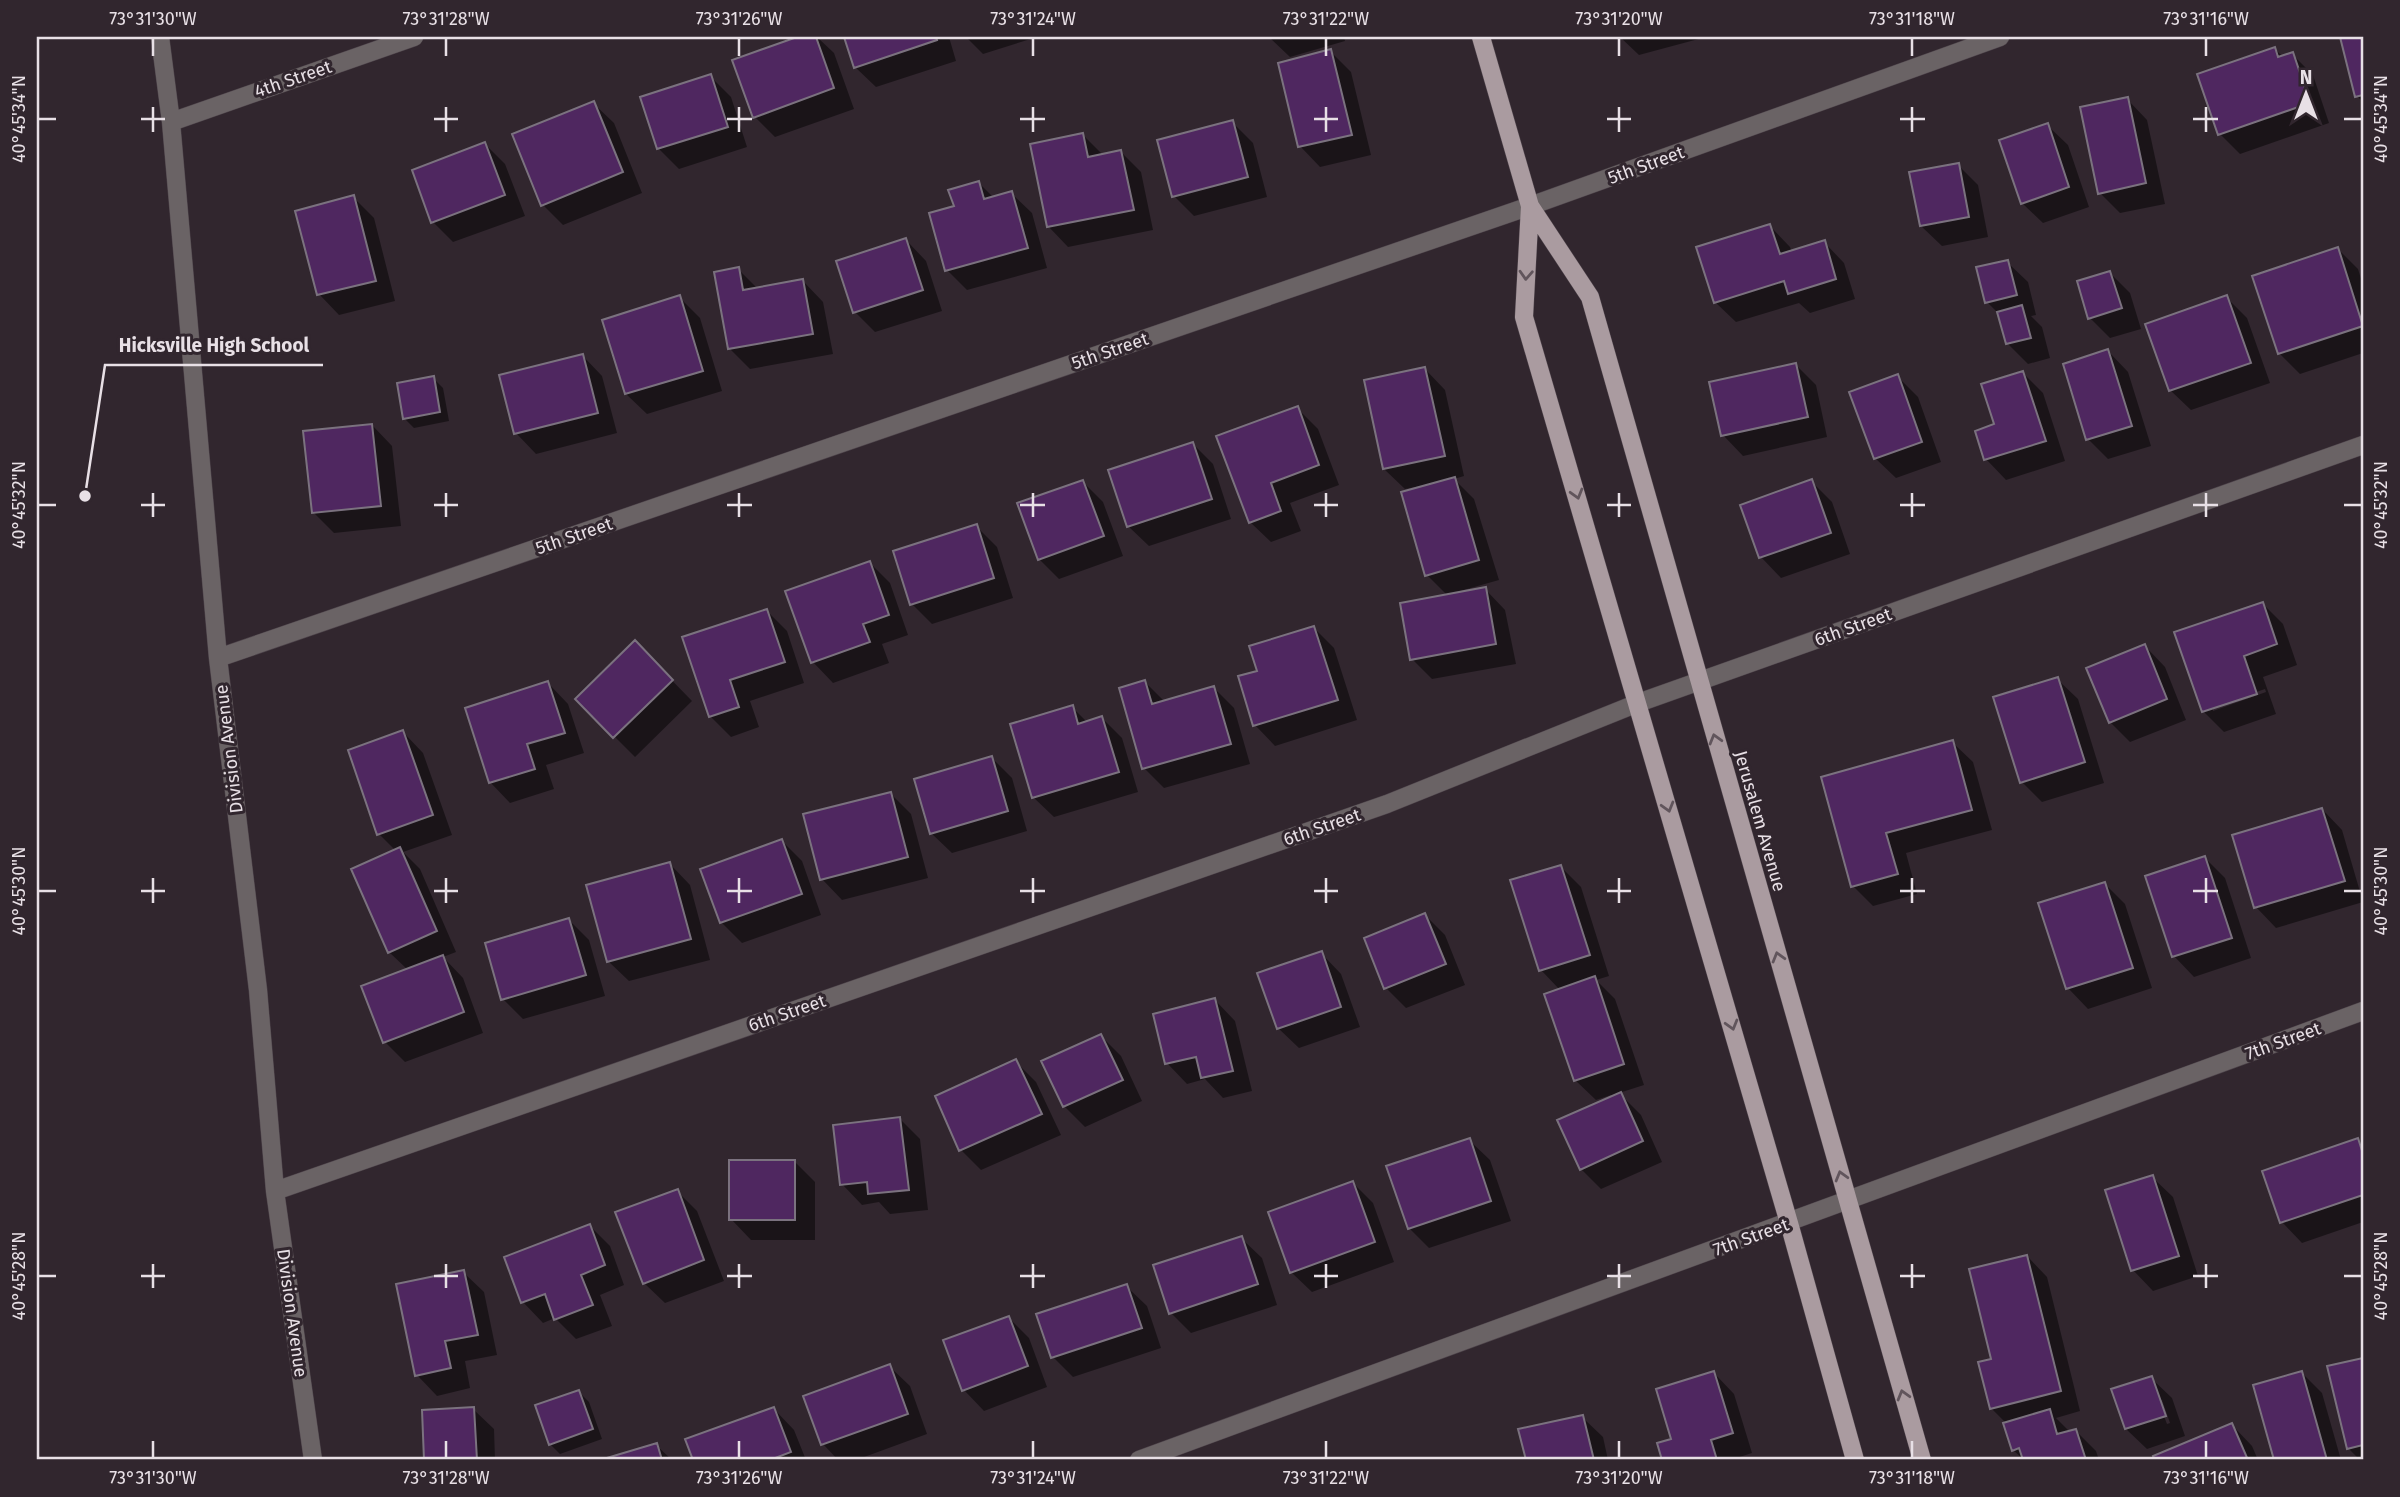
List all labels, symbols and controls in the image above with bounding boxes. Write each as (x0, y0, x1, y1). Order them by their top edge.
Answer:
text: 73°31'30"W (109, 8, 197, 30)
text: 73°31'28"W (402, 8, 490, 30)
text: 73°31'26"W (696, 8, 782, 30)
text: 73°31'24"W (990, 8, 1076, 30)
text: 73°31'22"W (1283, 8, 1369, 30)
text: 73°31'20"W (1575, 8, 1663, 30)
text: 73°31'18"W (1869, 8, 1955, 30)
text: 73°31'16"W (2163, 8, 2249, 30)
street label: 4th Street (251, 55, 335, 102)
north arrow (2270, 60, 2340, 130)
text: N (2300, 66, 2312, 89)
text: 40°45'34"N (8, 75, 30, 163)
text: 40°45'34"N (2370, 75, 2392, 163)
street label: 5th Street (1605, 141, 1688, 189)
one-way arrow (1519, 269, 1534, 280)
callout: Hicksville High School (105, 325, 323, 365)
street label: 5th Street (1069, 327, 1152, 374)
text: Hicksville High School (119, 334, 310, 357)
text: 40°45'32"N (8, 461, 30, 549)
text: 40°45'32"N (2370, 461, 2392, 549)
one-way arrow (1568, 488, 1583, 500)
street label: 5th Street (533, 512, 616, 559)
street label: 6th Street (1812, 603, 1895, 651)
street label: Division Avenue (210, 683, 248, 815)
one-way arrow (1708, 733, 1723, 745)
street label: Jerusalem Avenue (1729, 748, 1791, 894)
one-way arrow (1660, 801, 1675, 813)
street label: 6th Street (1280, 803, 1364, 850)
text: 40°45'30"N (8, 846, 30, 936)
text: 40°45'30"N (2370, 846, 2392, 936)
one-way arrow (1772, 951, 1786, 963)
street label: 6th Street (745, 989, 829, 1036)
street label: 7th Street (2242, 1017, 2324, 1065)
one-way arrow (1723, 1019, 1738, 1031)
one-way arrow (1835, 1170, 1850, 1182)
street label: 7th Street (1710, 1213, 1792, 1261)
text: 40°45'28"N (8, 1232, 30, 1320)
text: 40°45'28"N (2370, 1232, 2392, 1320)
street label: Division Avenue (272, 1247, 312, 1379)
one-way arrow (1897, 1389, 1912, 1401)
text: 73°31'30"W (109, 1467, 197, 1489)
text: 73°31'28"W (402, 1467, 490, 1489)
text: 73°31'26"W (696, 1467, 782, 1489)
text: 73°31'24"W (990, 1467, 1076, 1489)
text: 73°31'22"W (1283, 1467, 1369, 1489)
text: 73°31'20"W (1575, 1467, 1663, 1489)
text: 73°31'18"W (1869, 1467, 1955, 1489)
text: 73°31'16"W (2163, 1467, 2249, 1489)

